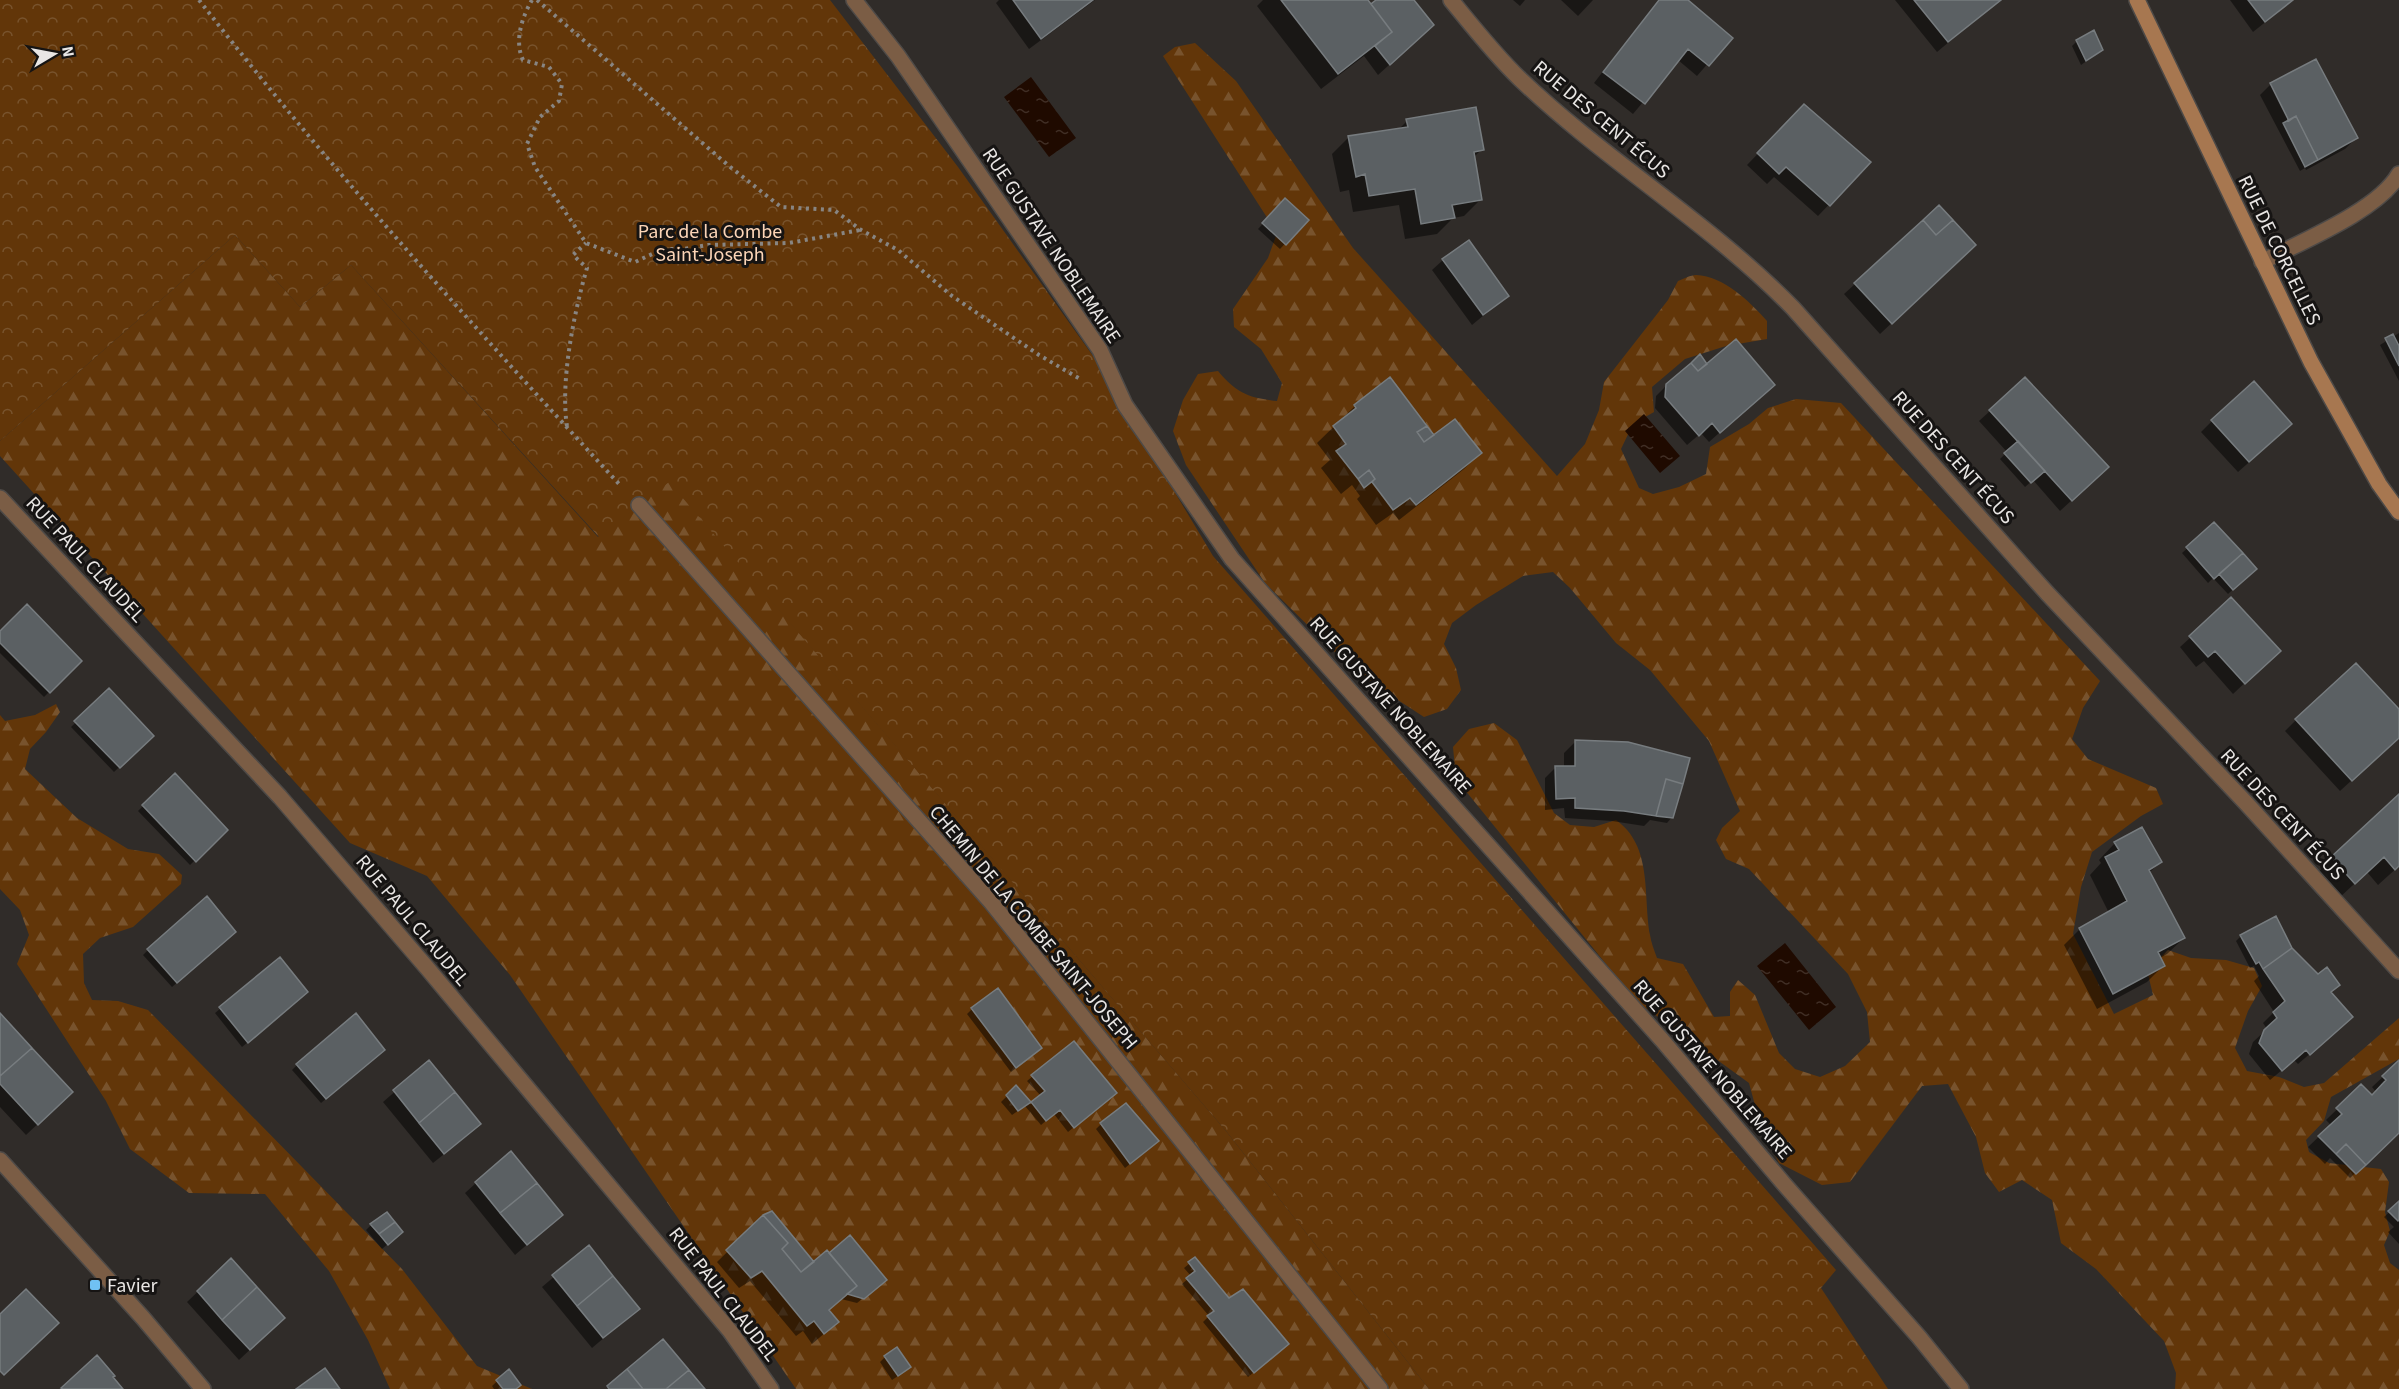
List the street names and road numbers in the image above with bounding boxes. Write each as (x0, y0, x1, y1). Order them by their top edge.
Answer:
street label: RUE DES CENT ÉCUS (1527, 54, 1676, 185)
street label: RUE GUSTAVE NOBLEMAIRE (975, 142, 1127, 349)
street label: RUE DE CORCELLES (2231, 171, 2328, 330)
street label: RUE DES CENT ÉCUS (1886, 385, 2021, 531)
street label: RUE PAUL CLAUDEL (19, 490, 151, 629)
street label: RUE GUSTAVE NOBLEMAIRE (1303, 611, 1478, 801)
street label: RUE DES CENT ÉCUS (2214, 743, 2351, 887)
street label: CHEMIN DE LA COMBE SAINT-JOSEPH (922, 799, 1144, 1056)
street label: RUE PAUL CLAUDEL (349, 849, 476, 993)
street label: RUE GUSTAVE NOBLEMAIRE (1626, 974, 1798, 1166)
street label: RUE PAUL CLAUDEL (662, 1222, 785, 1368)

